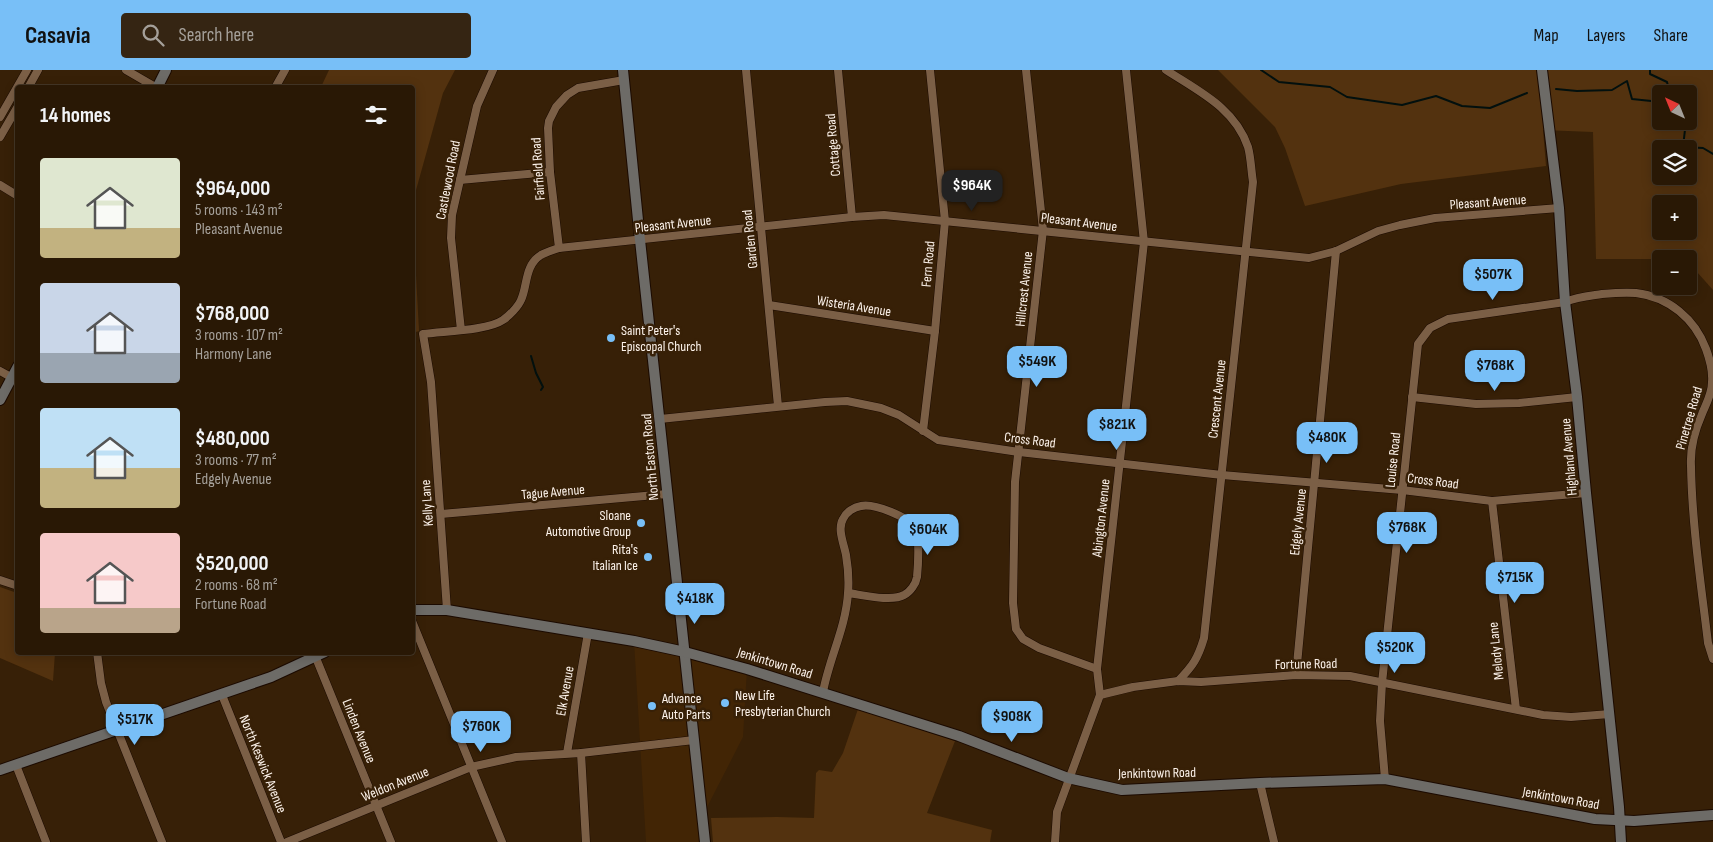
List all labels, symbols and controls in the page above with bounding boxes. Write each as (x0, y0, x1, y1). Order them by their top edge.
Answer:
search box (121, 13, 471, 58)
text: Casavia (25, 21, 91, 50)
icon: search (139, 21, 167, 49)
text: Search here (179, 24, 254, 47)
text: Map (1534, 25, 1559, 46)
text: Layers (1587, 25, 1626, 46)
text: Share (1654, 25, 1688, 46)
north arrow (1652, 85, 1698, 130)
map controls (1652, 85, 1697, 295)
icon: filters (362, 101, 390, 129)
text: 14 homes (40, 103, 111, 128)
street label: Cottage Road (822, 113, 844, 177)
street label: Fairfield Road (527, 137, 549, 201)
street label: Castlewood Road (432, 139, 464, 221)
button: layers (1652, 140, 1697, 185)
pin: $964K (937, 170, 1007, 212)
text: $964,000 (195, 176, 270, 201)
text: $964K (953, 176, 991, 195)
icon: home (80, 178, 140, 238)
street label: Pleasant Avenue (1449, 191, 1527, 213)
button: + (1652, 195, 1697, 240)
text: 5 rooms · 143 m² (195, 201, 283, 220)
street label: Garden Road (738, 209, 762, 269)
street label: Pleasant Avenue (1040, 209, 1118, 235)
street label: Pleasant Avenue (634, 212, 712, 236)
text: Pleasant Avenue (195, 220, 283, 239)
street label: Fern Road (918, 240, 938, 288)
button: − (1652, 250, 1697, 295)
street label: Hillcrest Avenue (1012, 251, 1036, 327)
pin: $507K (1458, 258, 1528, 301)
text: $507K (1474, 265, 1512, 284)
street label: Wisteria Avenue (816, 292, 892, 320)
text: $768,000 (195, 301, 269, 326)
icon: home (80, 303, 140, 363)
place label: Saint Peter's Episcopal Church (621, 322, 702, 355)
text: 3 rooms · 107 m² (195, 326, 283, 345)
marker: Saint Peter's Episcopal Church (605, 332, 617, 344)
text: Harmony Lane (195, 345, 272, 364)
pin: $549K (1002, 346, 1072, 388)
pin: $768K (1460, 350, 1530, 392)
text: $549K (1018, 352, 1056, 371)
text: $768K (1476, 356, 1514, 375)
street label: Crescent Avenue (1204, 359, 1230, 439)
street label: Pinetree Road (1672, 384, 1706, 452)
pin: $821K (1082, 408, 1152, 451)
street label: North Easton Road (638, 413, 662, 501)
text: $821K (1098, 415, 1136, 434)
street label: Highland Avenue (1557, 418, 1581, 496)
pin: $480K (1292, 422, 1362, 464)
text: $480,000 (195, 426, 270, 451)
icon: home (80, 428, 140, 488)
street label: Cross Road (1003, 428, 1057, 452)
text: $480K (1308, 428, 1346, 447)
street label: Louise Road (1382, 431, 1404, 488)
text: 3 rooms · 77 m² (195, 451, 277, 470)
street label: Cross Road (1406, 469, 1460, 493)
text: Edgely Avenue (195, 470, 272, 489)
street label: Abington Avenue (1088, 478, 1114, 559)
street label: Kelly Lane (417, 479, 437, 527)
street label: Tague Avenue (521, 481, 585, 503)
street label: Edgely Avenue (1286, 488, 1310, 556)
place label: Sloane Automotive Group (545, 507, 631, 540)
pin: $768K (1372, 512, 1442, 554)
pin: $604K (893, 514, 963, 556)
marker: Sloane Automotive Group (635, 517, 647, 529)
text: $768K (1388, 518, 1426, 537)
text: $604K (909, 520, 947, 539)
place label: Rita's Italian Ice (592, 541, 638, 574)
text: $520,000 (195, 551, 268, 576)
marker: Rita's Italian Ice (642, 551, 654, 563)
icon: home (80, 553, 140, 613)
pin: $715K (1480, 562, 1550, 604)
text: $715K (1497, 568, 1533, 587)
text: 2 rooms · 68 m² (195, 576, 278, 595)
pin: $418K (660, 582, 730, 625)
text: $418K (676, 589, 714, 608)
text: Fortune Road (195, 595, 266, 614)
street label: Melody Lane (1485, 621, 1507, 681)
pin: $520K (1360, 632, 1430, 674)
text: $520K (1376, 638, 1414, 657)
street label: Jenkintown Road (734, 643, 815, 683)
street label: Fortune Road (1275, 655, 1338, 673)
street label: Elk Avenue (552, 665, 578, 717)
place label: New Life Presbyterian Church (735, 687, 831, 720)
place label: Advance Auto Parts (661, 690, 711, 723)
street label: Linden Avenue (338, 696, 380, 766)
marker: New Life Presbyterian Church (719, 697, 731, 709)
marker: Advance Auto Parts (646, 700, 658, 712)
pin: $908K (977, 700, 1047, 743)
pin: $517K (100, 704, 170, 746)
text: $908K (993, 707, 1031, 726)
text: $517K (117, 710, 153, 729)
pin: $760K (446, 710, 516, 753)
street label: North Keswick Avenue (236, 712, 290, 816)
text: $760K (462, 717, 500, 736)
street label: Weldon Avenue (359, 763, 431, 805)
street label: Jenkintown Road (1117, 764, 1196, 782)
street label: Jenkintown Road (1520, 783, 1601, 813)

